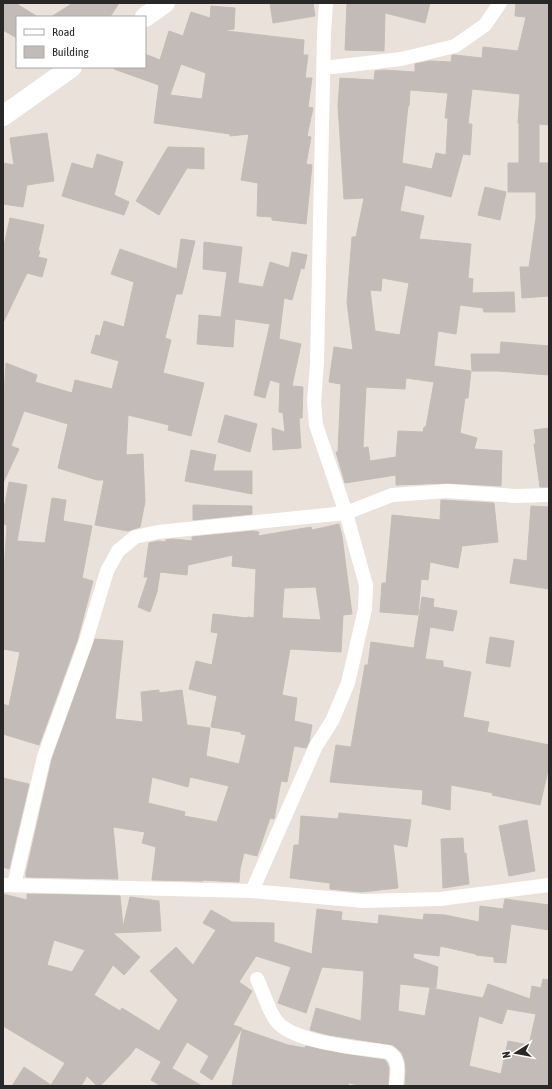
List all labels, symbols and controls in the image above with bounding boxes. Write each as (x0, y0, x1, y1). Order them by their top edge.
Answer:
legend (16, 16, 146, 68)
text: Road (52, 25, 75, 39)
text: Building (52, 45, 90, 59)
north arrow (496, 1033, 536, 1073)
text: N (500, 1051, 513, 1059)

